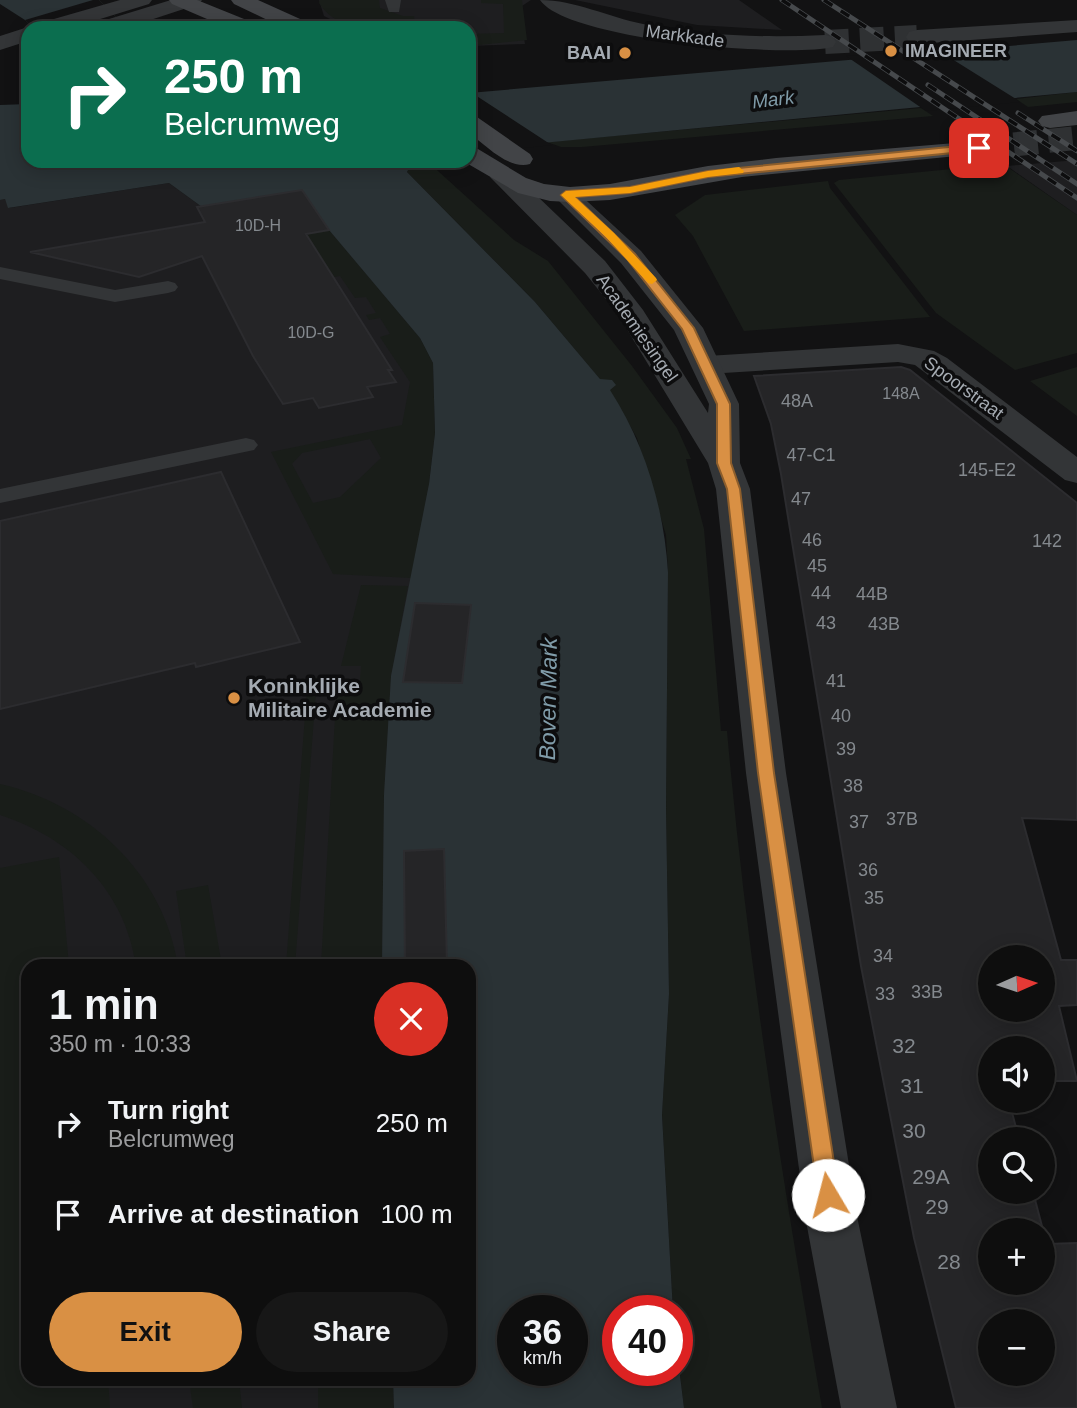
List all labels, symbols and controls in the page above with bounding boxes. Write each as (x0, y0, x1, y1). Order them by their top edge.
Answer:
street label: Markkade (644, 21, 726, 51)
place label: IMAGINEER (905, 41, 1007, 61)
place label: BAAI (567, 43, 611, 63)
marker: IMAGINEER (883, 43, 899, 59)
marker: BAAI (617, 45, 633, 61)
icon: right (49, 49, 140, 140)
text: 250 m (164, 49, 303, 103)
water label: Mark (751, 86, 797, 112)
text: Belcrumweg (164, 106, 340, 142)
pin (949, 118, 1009, 178)
icon: arrive (960, 129, 998, 167)
house number: 10D-H (235, 217, 281, 234)
street label: Academiesingel (592, 270, 682, 386)
house number: 10D-G (287, 324, 335, 341)
street label: Spoorstraat (920, 353, 1008, 423)
house number: 148A (882, 385, 920, 402)
house number: 48A (781, 391, 813, 411)
house number: 47-C1 (786, 445, 836, 465)
house number: 145-E2 (958, 460, 1016, 480)
house number: 47 (791, 489, 811, 509)
house number: 46 (802, 530, 822, 550)
house number: 142 (1032, 531, 1062, 551)
house number: 45 (807, 556, 827, 576)
house number: 44 (811, 583, 831, 603)
house number: 44B (856, 584, 888, 604)
house number: 43 (816, 613, 836, 633)
house number: 43B (868, 614, 900, 634)
water label: Boven Mark (534, 636, 562, 761)
house number: 41 (826, 671, 846, 691)
place label: Koninklijke Militaire Academie (248, 674, 432, 721)
marker: Koninklijke Militaire Academie (226, 690, 242, 706)
house number: 40 (831, 706, 851, 726)
house number: 39 (836, 739, 856, 759)
house number: 38 (843, 776, 863, 796)
house number: 37B (886, 809, 918, 829)
house number: 37 (849, 812, 869, 832)
house number: 36 (858, 860, 878, 880)
house number: 35 (864, 888, 884, 908)
north arrow (978, 945, 1055, 1022)
map controls (978, 945, 1055, 1386)
house number: 34 (873, 946, 893, 966)
text: 1 min (49, 981, 159, 1028)
button: close (374, 982, 448, 1056)
house number: 33B (911, 982, 943, 1002)
house number: 33 (875, 984, 895, 1004)
text: 350 m · 10:33 (49, 1031, 191, 1057)
house number: 32 (892, 1034, 916, 1057)
button: sound (978, 1036, 1055, 1113)
house number: 31 (900, 1074, 924, 1097)
text: Turn right (108, 1095, 229, 1125)
icon: right (49, 1105, 87, 1143)
text: 250 m (376, 1108, 448, 1138)
house number: 30 (902, 1119, 926, 1142)
text: Belcrumweg (108, 1126, 235, 1152)
button: search (978, 1127, 1055, 1204)
position arrow (791, 1158, 865, 1232)
house number: 29A (912, 1165, 950, 1188)
house number: 29 (925, 1195, 949, 1218)
icon: arrive (49, 1196, 87, 1234)
text: Arrive at destination (108, 1199, 359, 1229)
text: 100 m (380, 1199, 453, 1229)
button: + (978, 1218, 1055, 1295)
house number: 28 (937, 1250, 961, 1273)
button: Exit (49, 1292, 242, 1372)
button: Share (256, 1292, 448, 1372)
speed limit sign: 40 (602, 1295, 693, 1386)
button: − (978, 1309, 1055, 1386)
text: 36 (523, 1312, 562, 1351)
text: km/h (523, 1348, 562, 1368)

